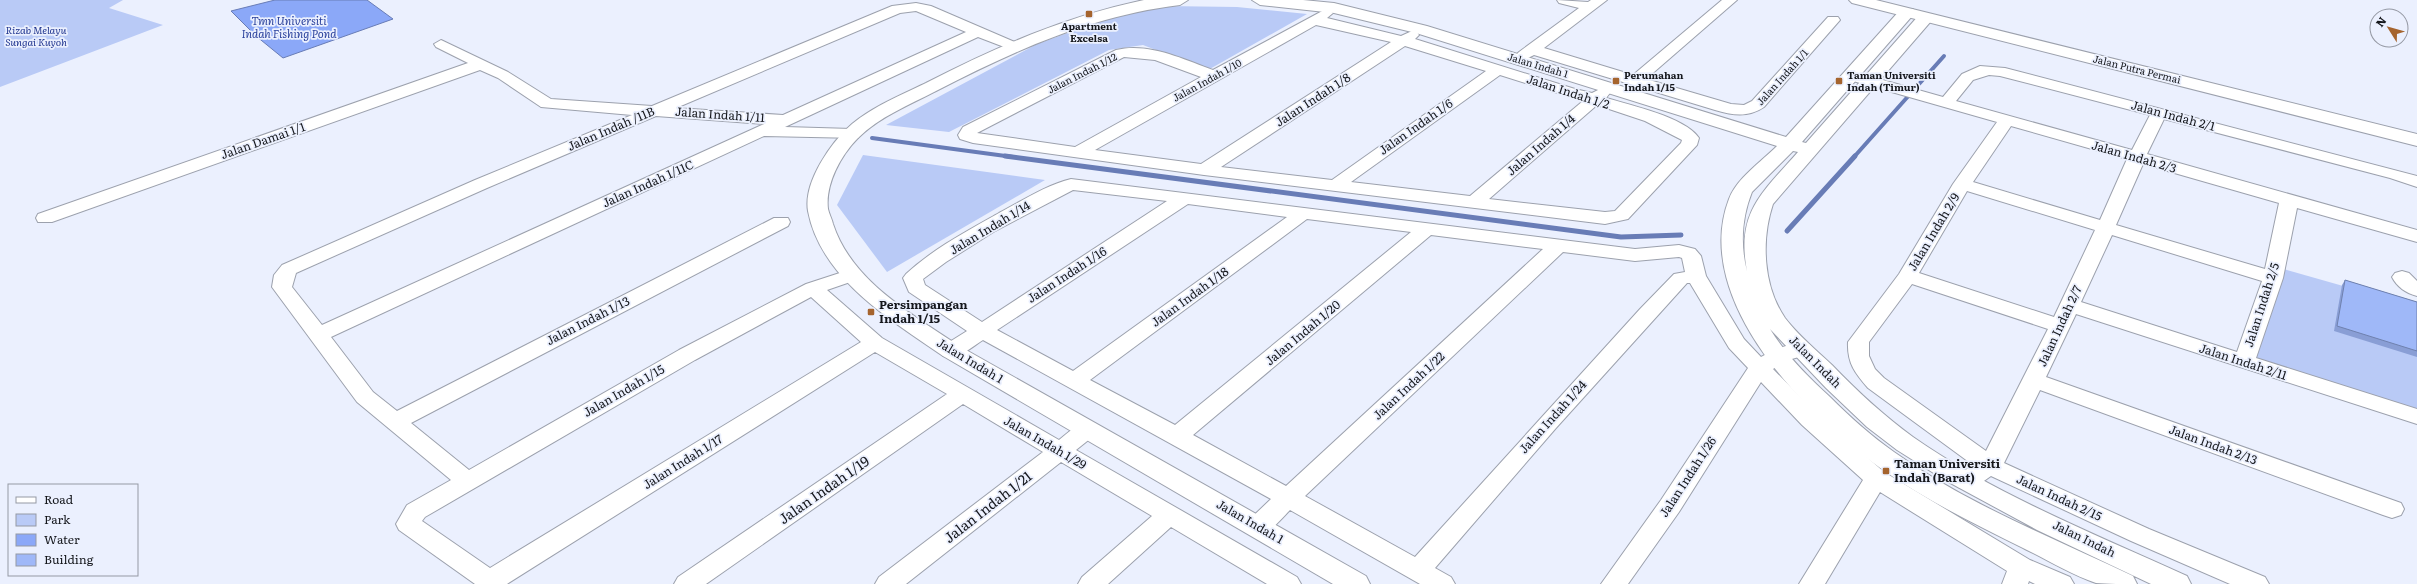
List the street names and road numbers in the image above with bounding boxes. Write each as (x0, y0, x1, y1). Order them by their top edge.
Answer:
street label: Jalan Indah 1/1 (1752, 45, 1811, 108)
street label: Jalan Indah 1 (1506, 48, 1570, 81)
street label: Jalan Indah 1/12 (1044, 49, 1119, 97)
street label: Jalan Putra Permai (2092, 50, 2183, 87)
street label: Jalan Indah 1/10 (1170, 54, 1244, 105)
street label: Jalan Indah 1/8 (1271, 68, 1354, 130)
street label: Jalan Indah 1/2 (1524, 69, 1612, 113)
street label: Jalan Indah 1/6 (1375, 94, 1457, 158)
street label: Jalan Indah 2/1 (2129, 95, 2217, 135)
street label: Jalan Indah /11B (564, 102, 657, 155)
street label: Jalan Indah 1/11 (674, 102, 766, 126)
street label: Jalan Indah 1/4 (1502, 109, 1579, 179)
street label: Jalan Damai 1/1 (218, 117, 307, 163)
street label: Jalan Indah 2/3 (2090, 135, 2179, 177)
street label: Jalan Indah 1/11C (599, 155, 696, 211)
street label: Jalan Indah 2/9 (1903, 189, 1963, 274)
street label: Jalan Indah 1/14 (946, 196, 1034, 258)
street label: Jalan Indah 1/16 (1023, 241, 1110, 307)
street label: Jalan Indah 2/5 (2239, 260, 2283, 349)
street label: Jalan Indah 1/18 (1147, 262, 1232, 330)
street label: Jalan Indah 2/7 (2032, 282, 2086, 369)
street label: Jalan Indah 1/13 (543, 291, 632, 349)
street label: Jalan Indah 1/20 (1261, 295, 1344, 369)
street label: Jalan Indah (1785, 331, 1846, 392)
street label: Jalan Indah 1 (934, 333, 1007, 387)
street label: Jalan Indah 2/11 (2197, 338, 2290, 384)
street label: Jalan Indah 1/22 (1368, 347, 1448, 423)
street label: Jalan Indah 1/15 (579, 360, 668, 421)
street label: Jalan Indah 1/24 (1514, 375, 1590, 457)
street label: Jalan Indah 1/29 (1001, 411, 1090, 473)
street label: Jalan Indah 2/13 (2167, 420, 2260, 468)
street label: Jalan Indah 1/17 (639, 429, 726, 493)
street label: Jalan Indah 1/26 (1654, 432, 1720, 520)
street label: Jalan Indah 1/19 (774, 450, 873, 528)
street label: Jalan Indah 1/21 (939, 465, 1036, 547)
street label: Jalan Indah 2/15 (2014, 469, 2105, 525)
street label: Jalan Indah 1 (1213, 495, 1288, 548)
street label: Jalan Indah (2050, 515, 2119, 561)

